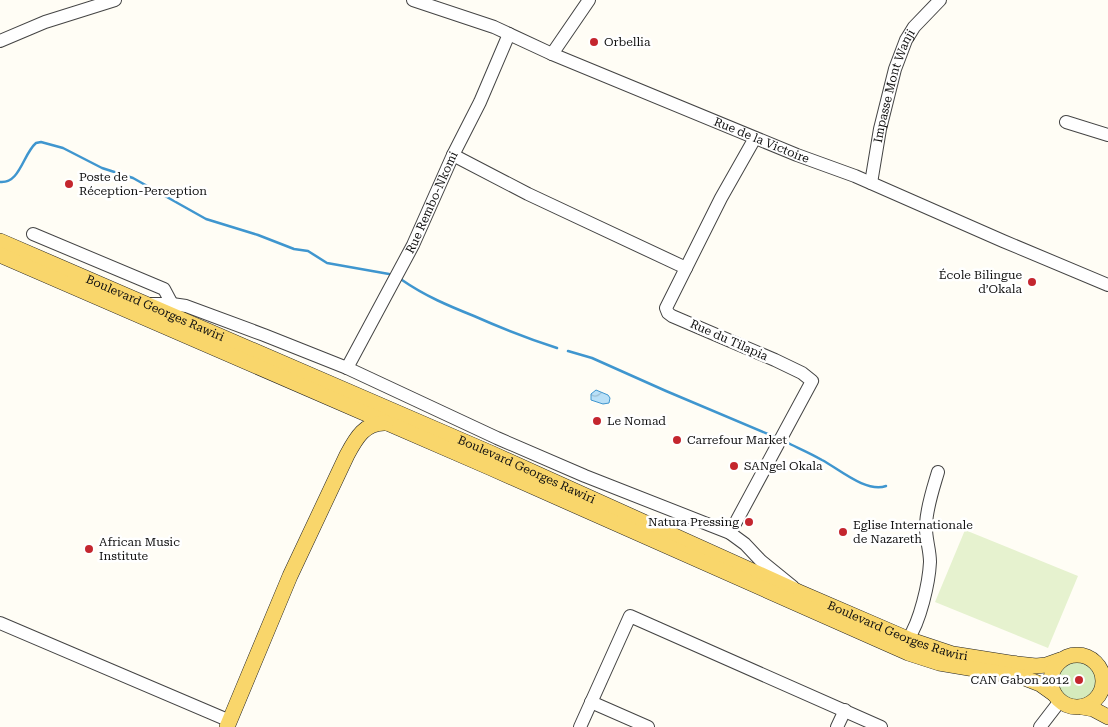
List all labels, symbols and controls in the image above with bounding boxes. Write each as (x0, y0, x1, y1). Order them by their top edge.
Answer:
street label: Impasse Mont Wanji (871, 26, 918, 144)
place label: Orbellia (604, 35, 651, 49)
marker: Orbellia (588, 36, 600, 48)
street label: Rue de la Victoire (712, 115, 812, 166)
street label: Rue Rembo-Nkomi (403, 149, 461, 256)
place label: Poste de Réception-Perception (79, 170, 207, 198)
marker: Poste de Réception-Perception (63, 178, 75, 190)
place label: École Bilingue d’Okala (939, 268, 1022, 296)
street label: Boulevard Georges Rawiri (84, 272, 227, 344)
marker: École Bilingue d’Okala (1026, 276, 1038, 288)
street label: Rue du Tilapia (688, 317, 771, 364)
place label: Le Nomad (607, 414, 666, 428)
marker: Le Nomad (591, 415, 603, 427)
street label: Boulevard Georges Rawiri (456, 433, 598, 506)
place label: Carrefour Market (687, 433, 787, 447)
marker: Carrefour Market (671, 434, 683, 446)
place label: SANgel Okala (744, 459, 823, 473)
marker: SANgel Okala (728, 460, 740, 472)
place label: Natura Pressing (648, 515, 739, 529)
marker: Natura Pressing (743, 516, 755, 528)
place label: Eglise Internationale de Nazareth (853, 518, 973, 546)
marker: Eglise Internationale de Nazareth (837, 526, 849, 538)
place label: African Music Institute (99, 535, 180, 563)
marker: African Music Institute (83, 543, 95, 555)
street label: Boulevard Georges Rawiri (825, 598, 969, 663)
place label: CAN Gabon 2012 (971, 673, 1069, 687)
marker: CAN Gabon 2012 (1073, 674, 1085, 686)

